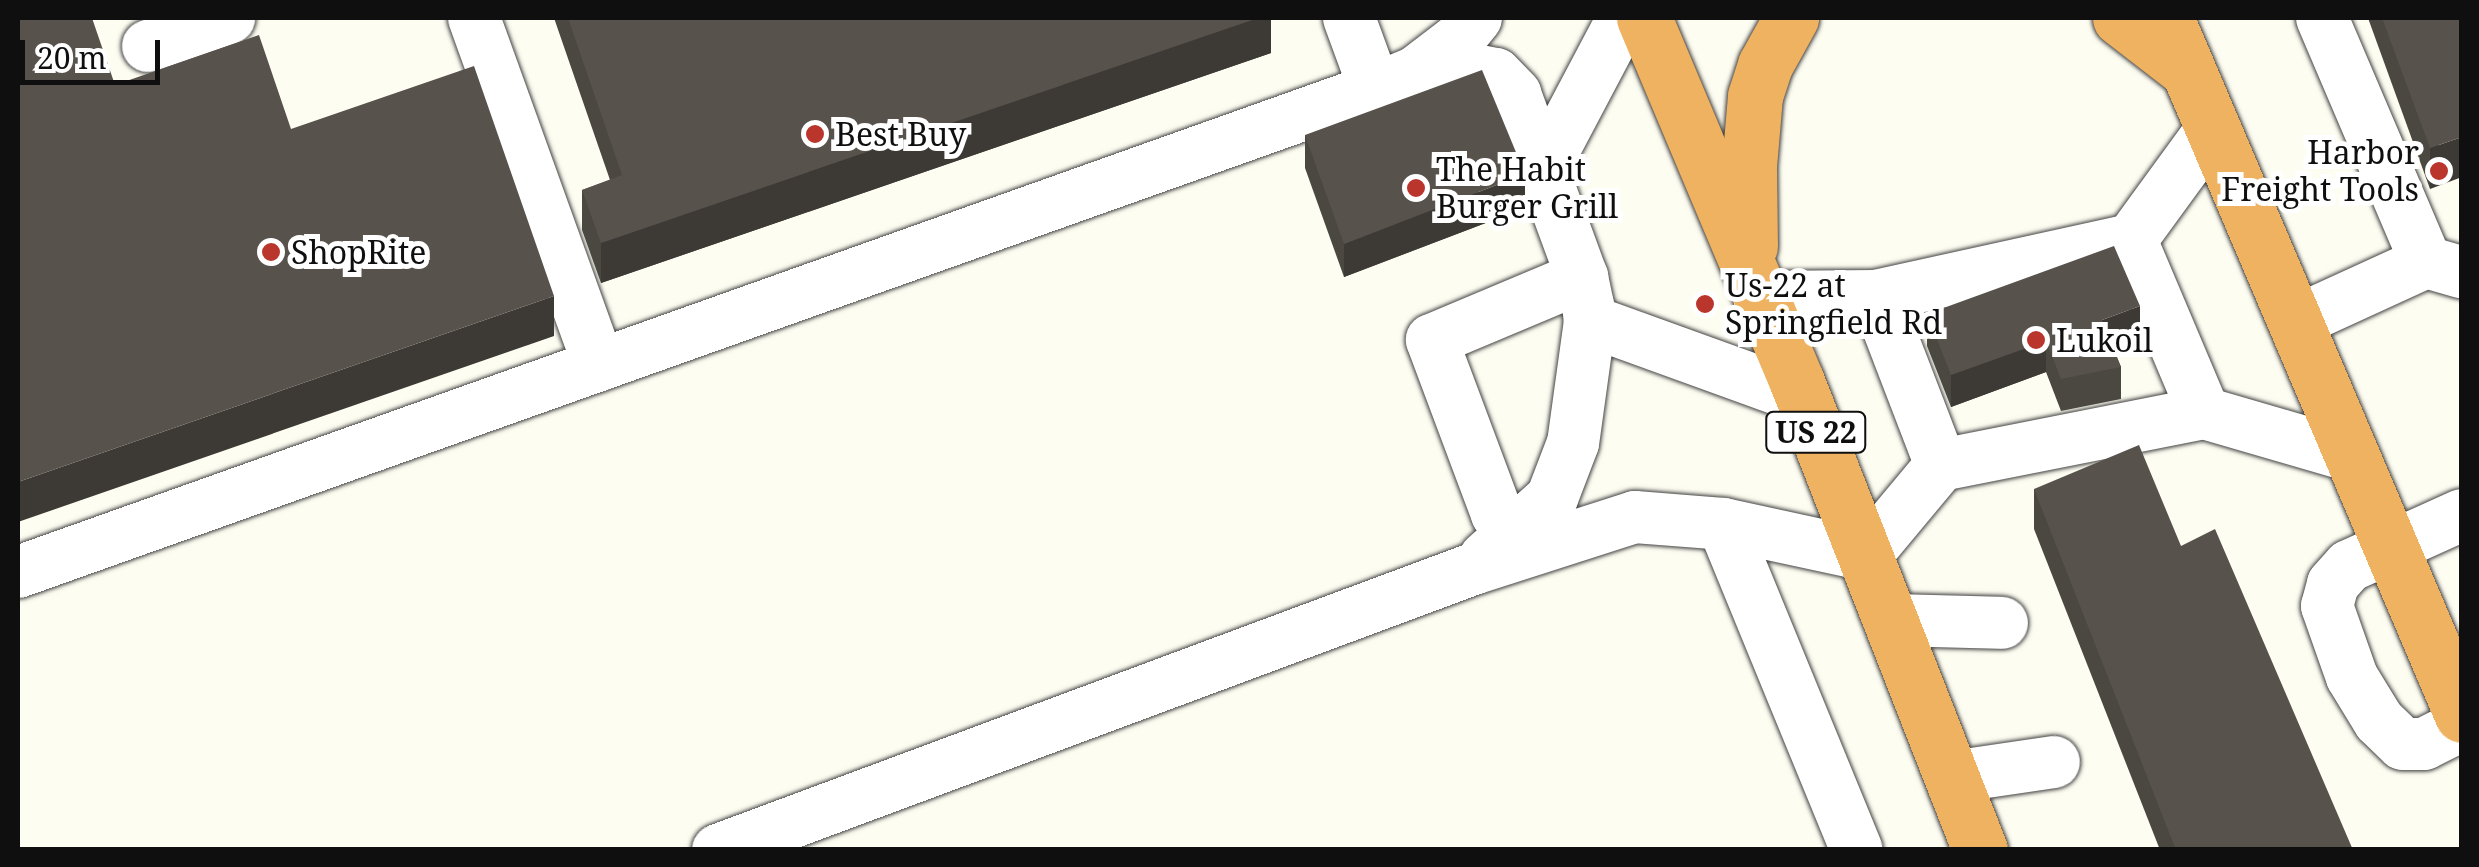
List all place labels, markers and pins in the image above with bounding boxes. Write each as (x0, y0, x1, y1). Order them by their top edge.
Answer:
place label: Best Buy (835, 115, 966, 153)
marker: Best Buy (804, 123, 826, 145)
place label: Harbor Freight Tools (2221, 134, 2419, 209)
place label: The Habit Burger Grill (1436, 151, 1618, 226)
marker: Harbor Freight Tools (2428, 160, 2450, 182)
marker: The Habit Burger Grill (1405, 177, 1427, 199)
place label: ShopRite (291, 233, 426, 271)
marker: ShopRite (260, 241, 282, 263)
place label: Us-22 at Springfield Rd (1725, 267, 1942, 342)
marker: Us-22 at Springfield Rd (1694, 293, 1716, 315)
place label: Lukoil (2056, 321, 2153, 359)
marker: Lukoil (2025, 329, 2047, 351)

